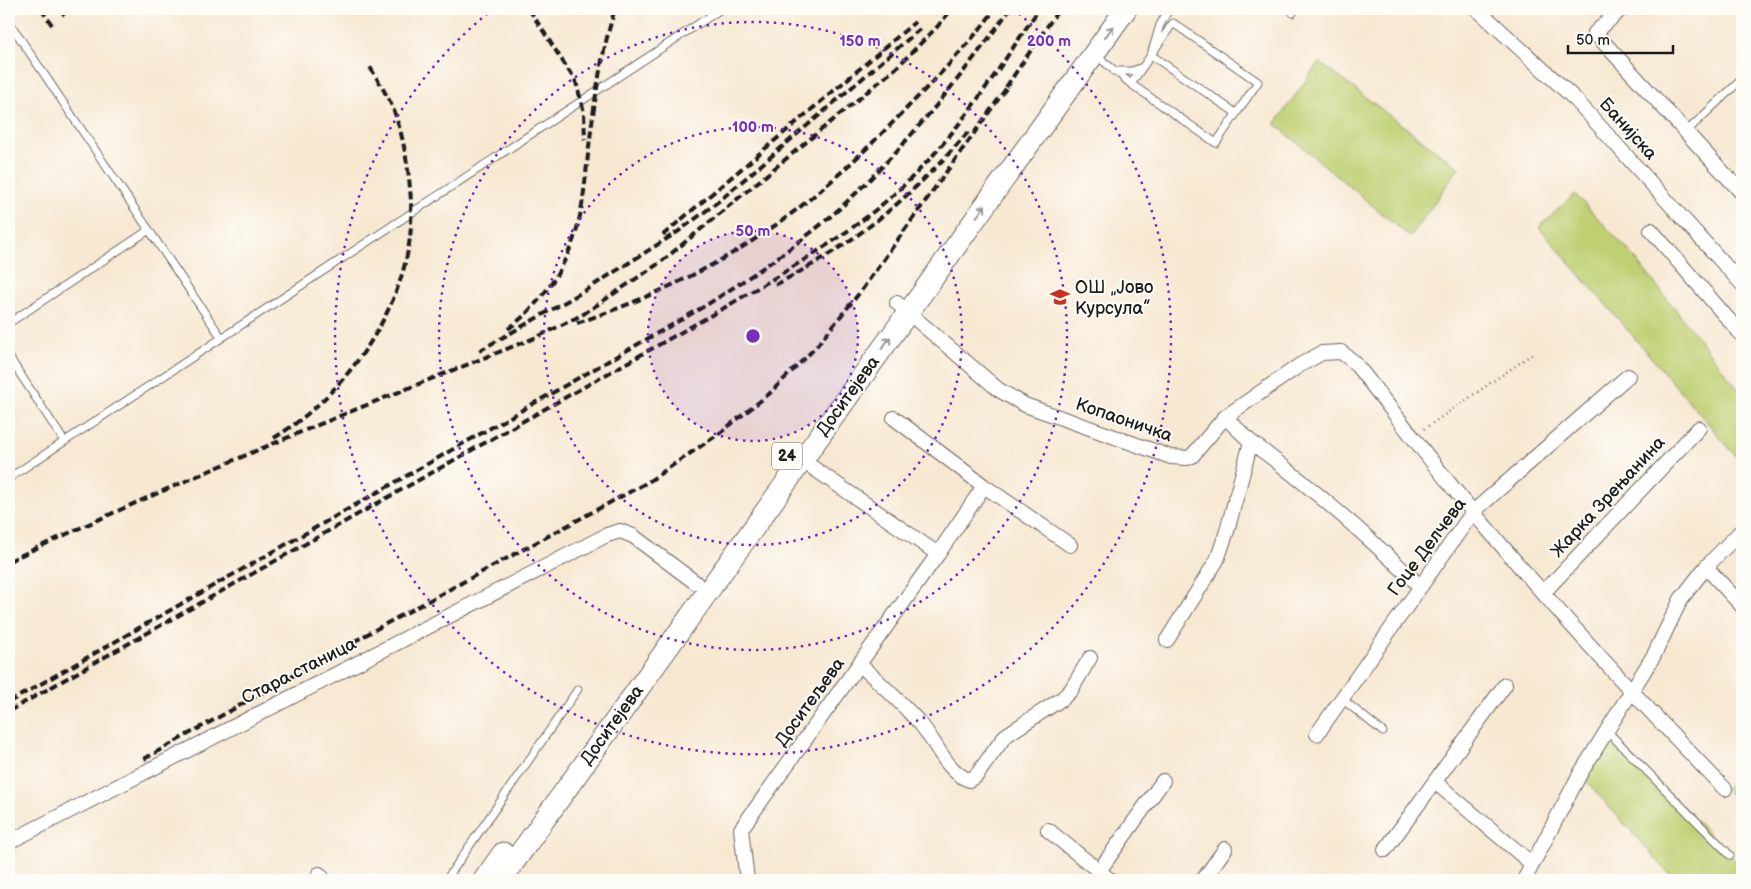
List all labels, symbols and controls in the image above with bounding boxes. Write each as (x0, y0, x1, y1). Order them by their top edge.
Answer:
scale bar (1568, 22, 1674, 54)
one-way arrow (1104, 25, 1114, 39)
text: 50 m (1576, 31, 1610, 50)
text: 150 m (839, 32, 881, 51)
text: 200 m (1027, 32, 1071, 51)
street label: Банијска (1595, 94, 1662, 165)
text: 100 m (732, 118, 774, 137)
one-way arrow (976, 204, 986, 218)
text: 50 m (736, 222, 771, 241)
place label: ОШ „Јово Курсула” (1075, 277, 1153, 319)
school or university icon: ОШ „Јово Курсула” (1049, 286, 1071, 308)
centre of rings (744, 327, 762, 345)
one-way arrow (881, 336, 891, 350)
street label: Доситејева (812, 352, 884, 440)
street label: Копаоничка (1073, 394, 1175, 446)
street label: Жарка Зрењанина (1546, 432, 1670, 562)
road number: 24 (772, 442, 802, 470)
street label: Гоце Делчева (1383, 494, 1471, 600)
street label: Стара станица (238, 633, 360, 709)
street label: Доситељева (771, 653, 849, 750)
street label: Доситејева (576, 681, 648, 769)

